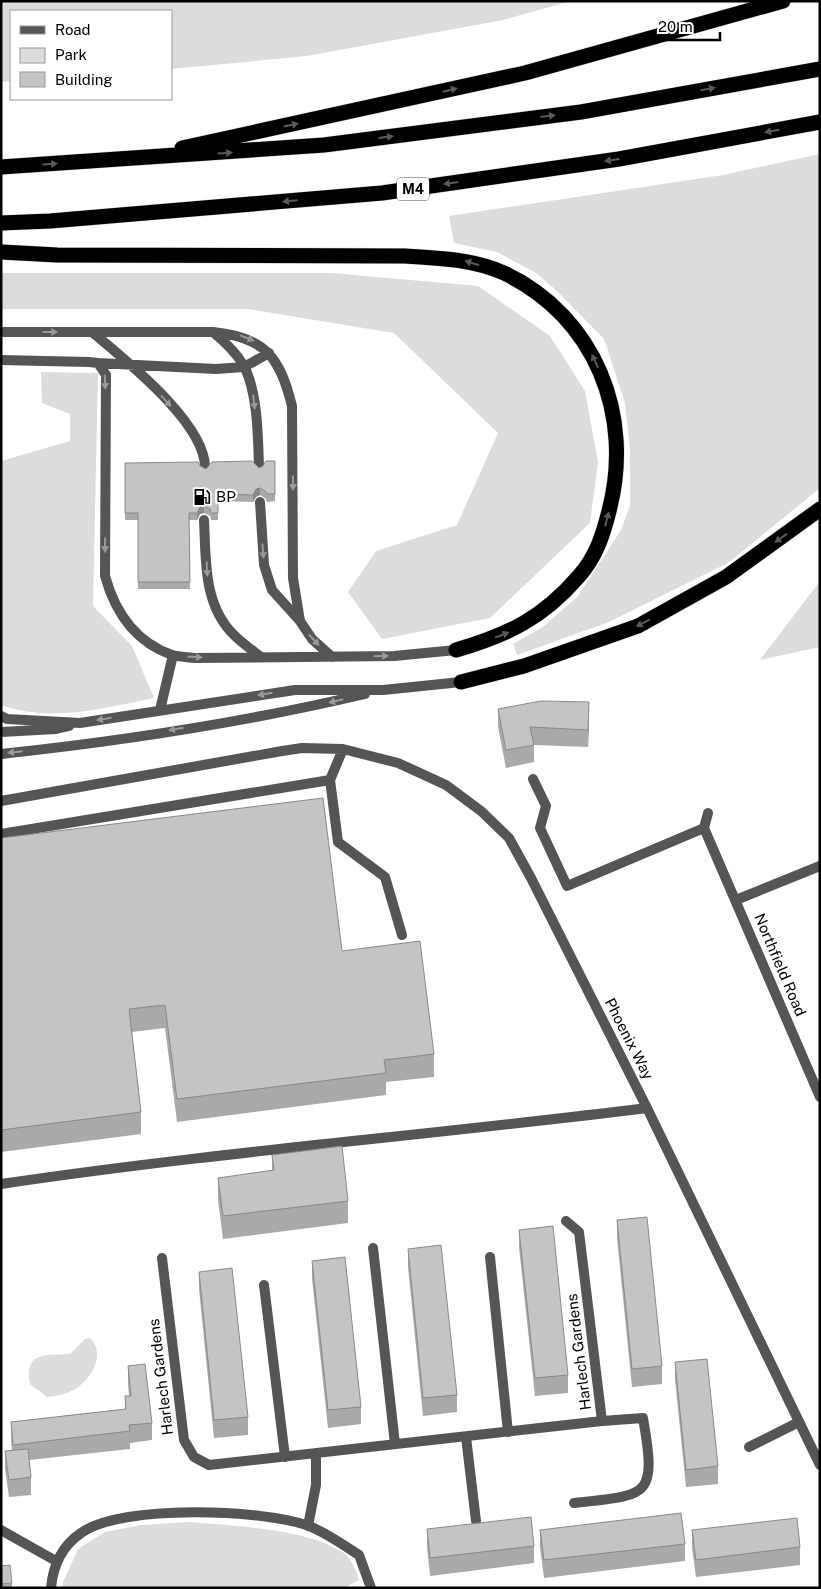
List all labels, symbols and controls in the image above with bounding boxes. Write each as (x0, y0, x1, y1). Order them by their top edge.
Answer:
legend (10, 10, 172, 100)
scale bar (651, 10, 720, 42)
text: 20 m (658, 18, 693, 35)
text: Road (55, 21, 91, 38)
text: Park (55, 46, 87, 63)
text: Building (55, 71, 113, 88)
one-way arrow (700, 84, 716, 92)
one-way arrow (443, 86, 458, 94)
one-way arrow (540, 112, 556, 120)
one-way arrow (284, 121, 299, 129)
one-way arrow (763, 128, 779, 136)
one-way arrow (379, 133, 395, 141)
one-way arrow (217, 148, 233, 156)
one-way arrow (604, 157, 620, 165)
one-way arrow (42, 160, 58, 168)
road number: M4 (397, 178, 429, 200)
one-way arrow (443, 180, 459, 188)
one-way arrow (281, 197, 297, 205)
one-way arrow (464, 259, 479, 267)
one-way arrow (42, 328, 58, 336)
one-way arrow (239, 335, 254, 342)
one-way arrow (591, 354, 599, 368)
one-way arrow (102, 374, 110, 390)
one-way arrow (160, 394, 172, 406)
one-way arrow (250, 394, 258, 410)
one-way arrow (289, 475, 297, 491)
fuel station icon: BP (192, 487, 212, 507)
place label: BP (216, 488, 236, 505)
one-way arrow (603, 511, 611, 526)
one-way arrow (774, 533, 788, 543)
one-way arrow (101, 537, 109, 553)
one-way arrow (260, 543, 268, 559)
one-way arrow (203, 561, 211, 577)
one-way arrow (636, 619, 650, 627)
one-way arrow (495, 631, 510, 639)
one-way arrow (308, 633, 320, 645)
one-way arrow (373, 652, 389, 660)
one-way arrow (187, 654, 203, 662)
one-way arrow (257, 691, 273, 699)
one-way arrow (328, 697, 343, 705)
one-way arrow (96, 715, 112, 723)
one-way arrow (168, 726, 184, 734)
one-way arrow (7, 749, 23, 757)
street label: Northfield Road (751, 911, 810, 1019)
street label: Phoenix Way (602, 995, 657, 1082)
street label: Harlech Gardens (563, 1293, 594, 1411)
street label: Harlech Gardens (145, 1318, 176, 1436)

